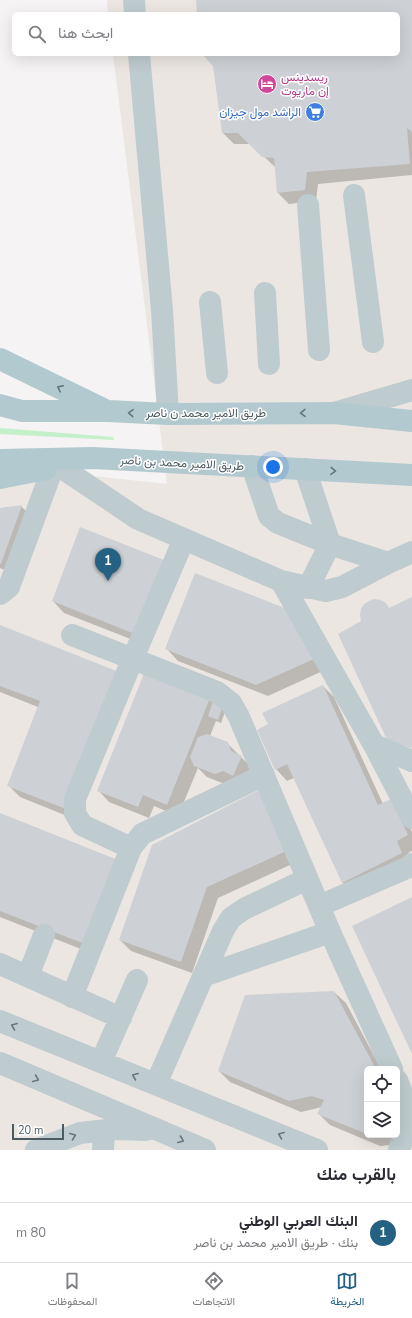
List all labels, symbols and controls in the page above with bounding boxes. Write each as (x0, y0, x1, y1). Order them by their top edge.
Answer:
search box (12, 12, 400, 56)
icon: search (26, 23, 48, 45)
text: ابحث هنا (58, 23, 113, 43)
place label: ريسدينس إن ماريوت (281, 69, 329, 99)
hotel icon: ريسدينس إن ماريوت (256, 73, 278, 95)
supermarket icon: الراشد مول جيزان (304, 101, 326, 123)
place label: الراشد مول جيزان (219, 104, 301, 120)
one-way arrow (57, 385, 64, 393)
street label: طريق الامير محمد ن ناصر (145, 405, 266, 421)
one-way arrow (128, 408, 134, 417)
one-way arrow (300, 409, 306, 417)
street label: طريق الامير محمد بن ناصر (118, 452, 245, 474)
your location (263, 457, 283, 477)
one-way arrow (330, 466, 336, 475)
pin: 1 (95, 548, 121, 581)
one-way arrow (11, 1023, 18, 1031)
map controls (364, 1066, 400, 1138)
button: locate (364, 1066, 400, 1102)
one-way arrow (131, 1072, 138, 1080)
one-way arrow (32, 1074, 39, 1082)
button: layers (364, 1102, 400, 1138)
scale bar (12, 1122, 64, 1141)
text: 20 m (18, 1123, 43, 1138)
one-way arrow (69, 1132, 76, 1140)
one-way arrow (277, 1132, 284, 1140)
one-way arrow (178, 1136, 185, 1144)
text: بالقرب منك (317, 1163, 396, 1186)
text: البنك العربي الوطني (239, 1211, 358, 1231)
text: 80 m (16, 1224, 46, 1242)
text: 1 (379, 1224, 387, 1242)
text: بنك · طريق الامير محمد بن ناصر (194, 1234, 358, 1252)
tab: المحفوظات (48, 1270, 97, 1311)
tab: الاتجاهات (192, 1270, 235, 1311)
tab: الخريطة (330, 1270, 364, 1311)

